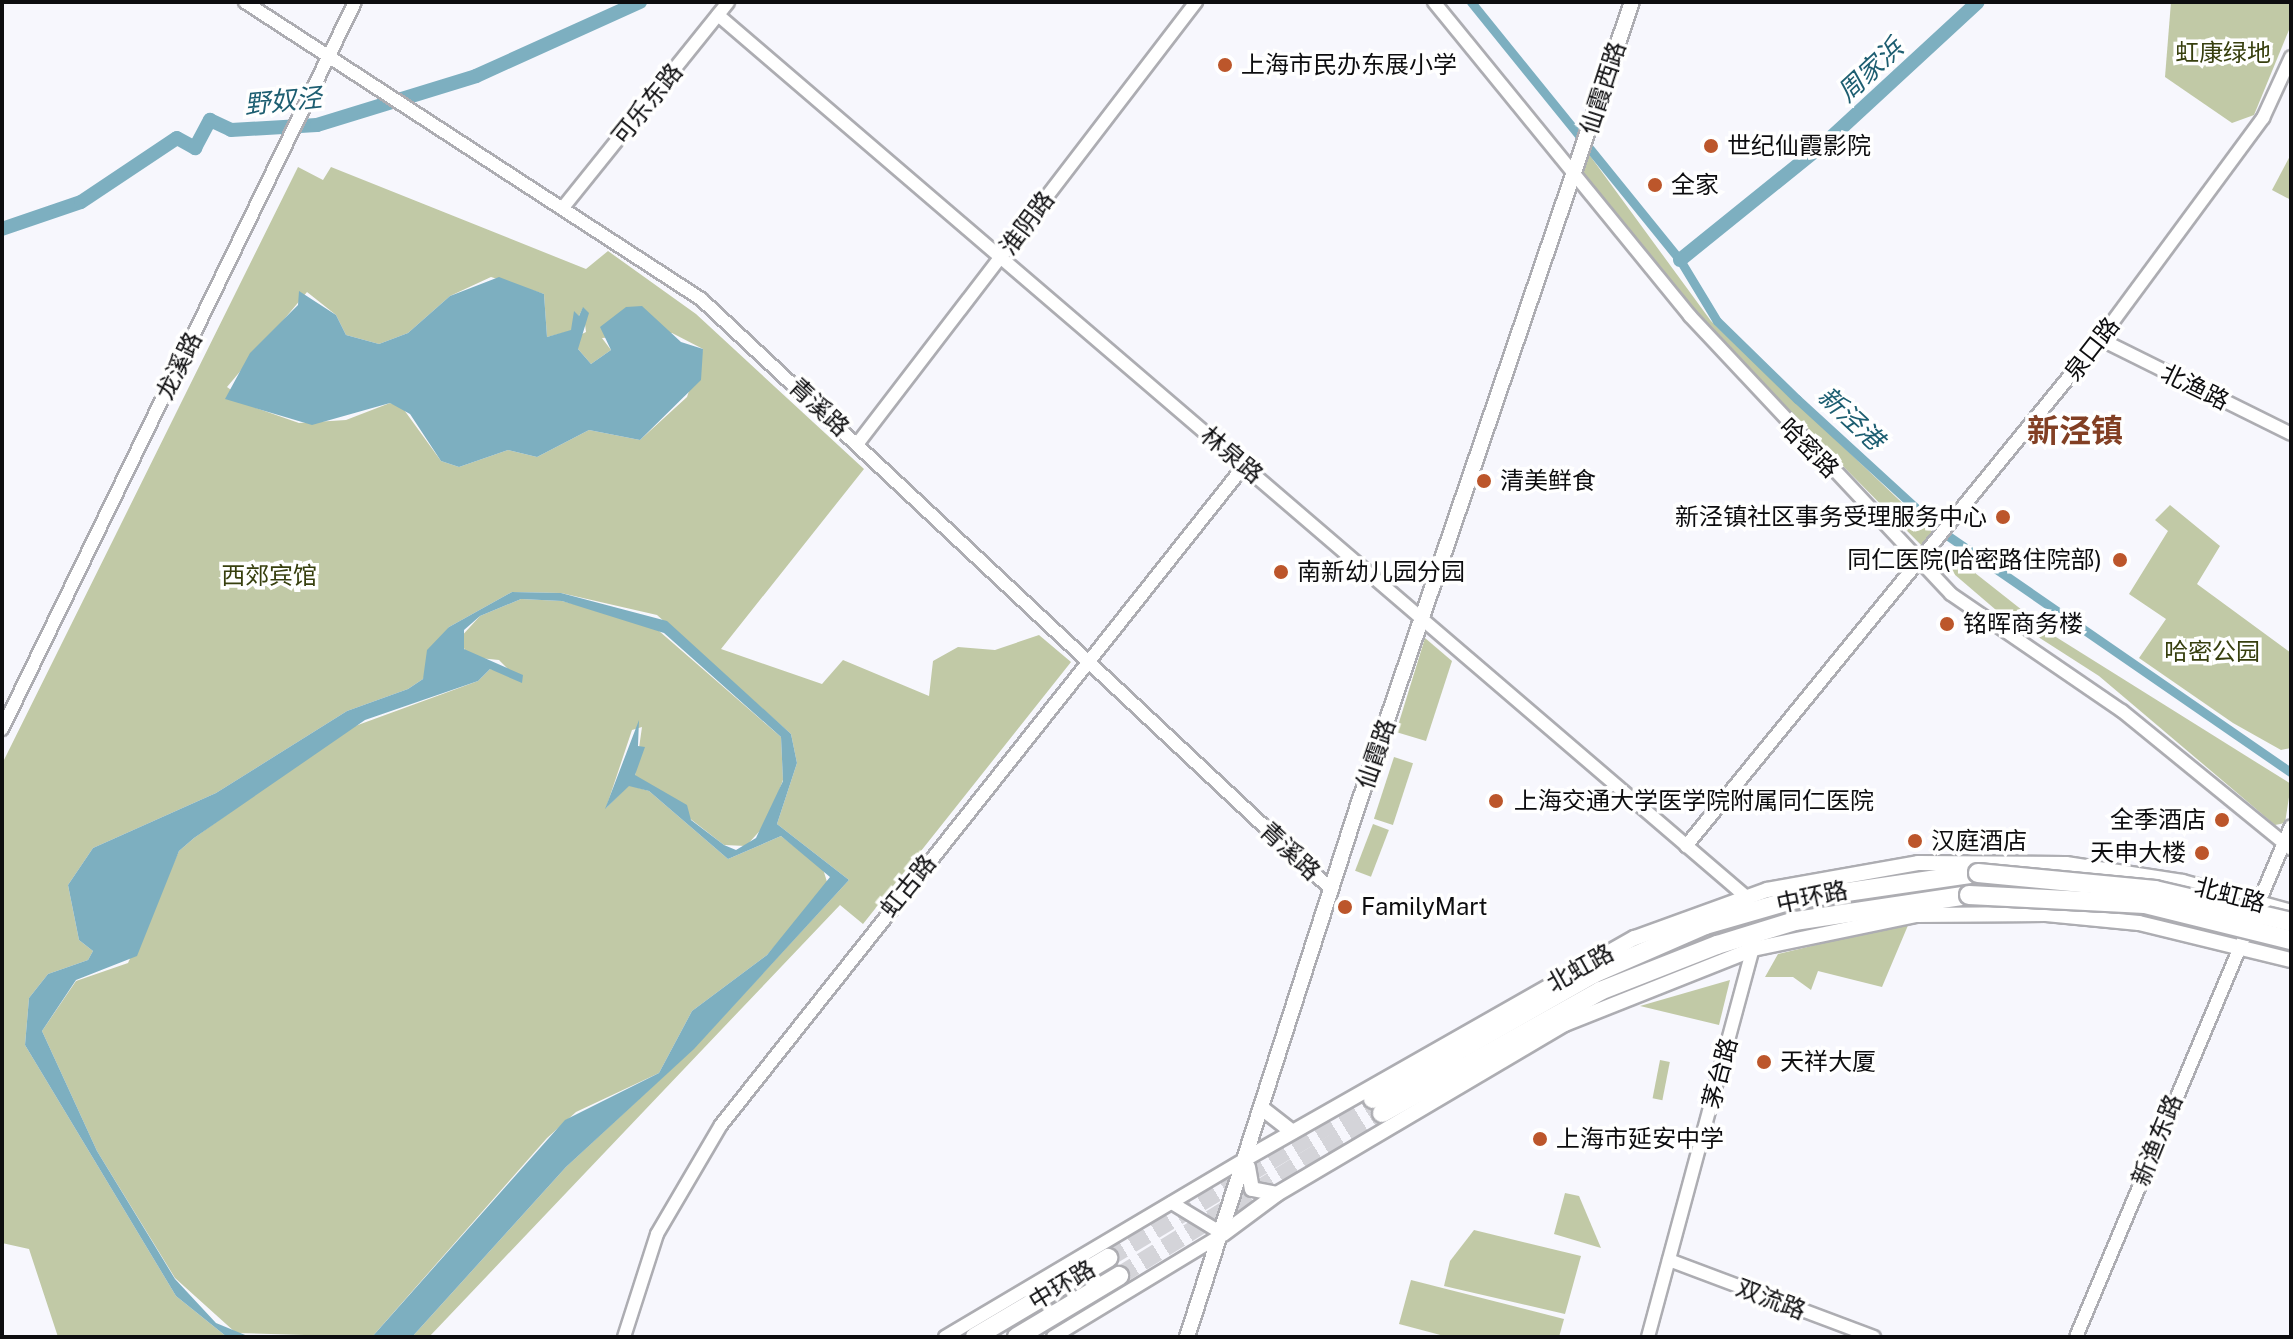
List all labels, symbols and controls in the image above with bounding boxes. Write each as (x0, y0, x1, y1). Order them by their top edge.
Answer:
water label: 周家浜 (1831, 32, 1909, 108)
street label: 仙霞西路 (1574, 38, 1632, 138)
park label: 虹康绿地 (2175, 39, 2271, 67)
place label: 上海市民办东展小学 (1241, 51, 1457, 79)
marker: 上海市民办东展小学 (1216, 56, 1234, 74)
street label: 可乐东路 (606, 58, 688, 150)
water label: 野奴泾 (243, 81, 323, 121)
place label: 世纪仙霞影院 (1727, 132, 1871, 160)
marker: 世纪仙霞影院 (1702, 137, 1720, 155)
place label: 全家 (1671, 171, 1719, 199)
marker: 全家 (1646, 176, 1664, 194)
street label: 淮阴路 (994, 186, 1060, 260)
street label: 泉口路 (2058, 312, 2126, 386)
street label: 龙溪路 (150, 327, 208, 405)
street label: 北渔路 (2156, 358, 2234, 416)
street label: 青溪路 (783, 372, 855, 442)
water label: 新泾港 (1812, 380, 1890, 456)
street label: 哈密路 (1773, 412, 1845, 484)
district label: 新泾镇 (2027, 412, 2123, 450)
street label: 林泉路 (1195, 421, 1269, 489)
place label: 清美鲜食 (1500, 467, 1596, 495)
marker: 清美鲜食 (1475, 472, 1493, 490)
place label: 新泾镇社区事务受理服务中心 (1675, 503, 1987, 531)
marker: 新泾镇社区事务受理服务中心 (1994, 508, 2012, 526)
place label: 同仁医院(哈密路住院部) (1847, 546, 2102, 574)
marker: 同仁医院(哈密路住院部) (2109, 549, 2131, 571)
place label: 南新幼儿园分园 (1297, 558, 1465, 586)
park label: 西郊宾馆 (221, 562, 317, 590)
marker: 南新幼儿园分园 (1272, 563, 1290, 581)
place label: 铭晖商务楼 (1963, 610, 2083, 638)
marker: 铭晖商务楼 (1938, 615, 1956, 633)
park label: 哈密公园 (2164, 638, 2260, 666)
street label: 仙霞路 (1351, 715, 1401, 793)
place label: 上海交通大学医学院附属同仁医院 (1514, 787, 1874, 815)
marker: 上海交通大学医学院附属同仁医院 (1485, 790, 1507, 812)
place label: 全季酒店 (2110, 806, 2206, 834)
marker: 全季酒店 (2213, 811, 2231, 829)
street label: 青溪路 (1254, 816, 1326, 886)
place label: 汉庭酒店 (1931, 827, 2027, 855)
marker: 汉庭酒店 (1906, 832, 1924, 850)
place label: 天申大楼 (2090, 839, 2186, 867)
marker: 天申大楼 (2193, 844, 2211, 862)
street label: 虹古路 (874, 849, 942, 923)
street label: 北虹路 (2191, 872, 2269, 918)
street label: 中环路 (1774, 875, 1850, 919)
place label: FamilyMart (1361, 893, 1488, 921)
marker: FamilyMart (1336, 898, 1354, 916)
street label: 北虹路 (1542, 938, 1618, 998)
street label: 茅台路 (1697, 1034, 1743, 1112)
place label: 天祥大厦 (1780, 1048, 1876, 1076)
marker: 天祥大厦 (1755, 1053, 1773, 1071)
street label: 新渔东路 (2126, 1090, 2188, 1190)
place label: 上海市延安中学 (1556, 1125, 1724, 1153)
marker: 上海市延安中学 (1531, 1130, 1549, 1148)
street label: 中环路 (1024, 1254, 1100, 1316)
street label: 双流路 (1732, 1273, 1810, 1325)

